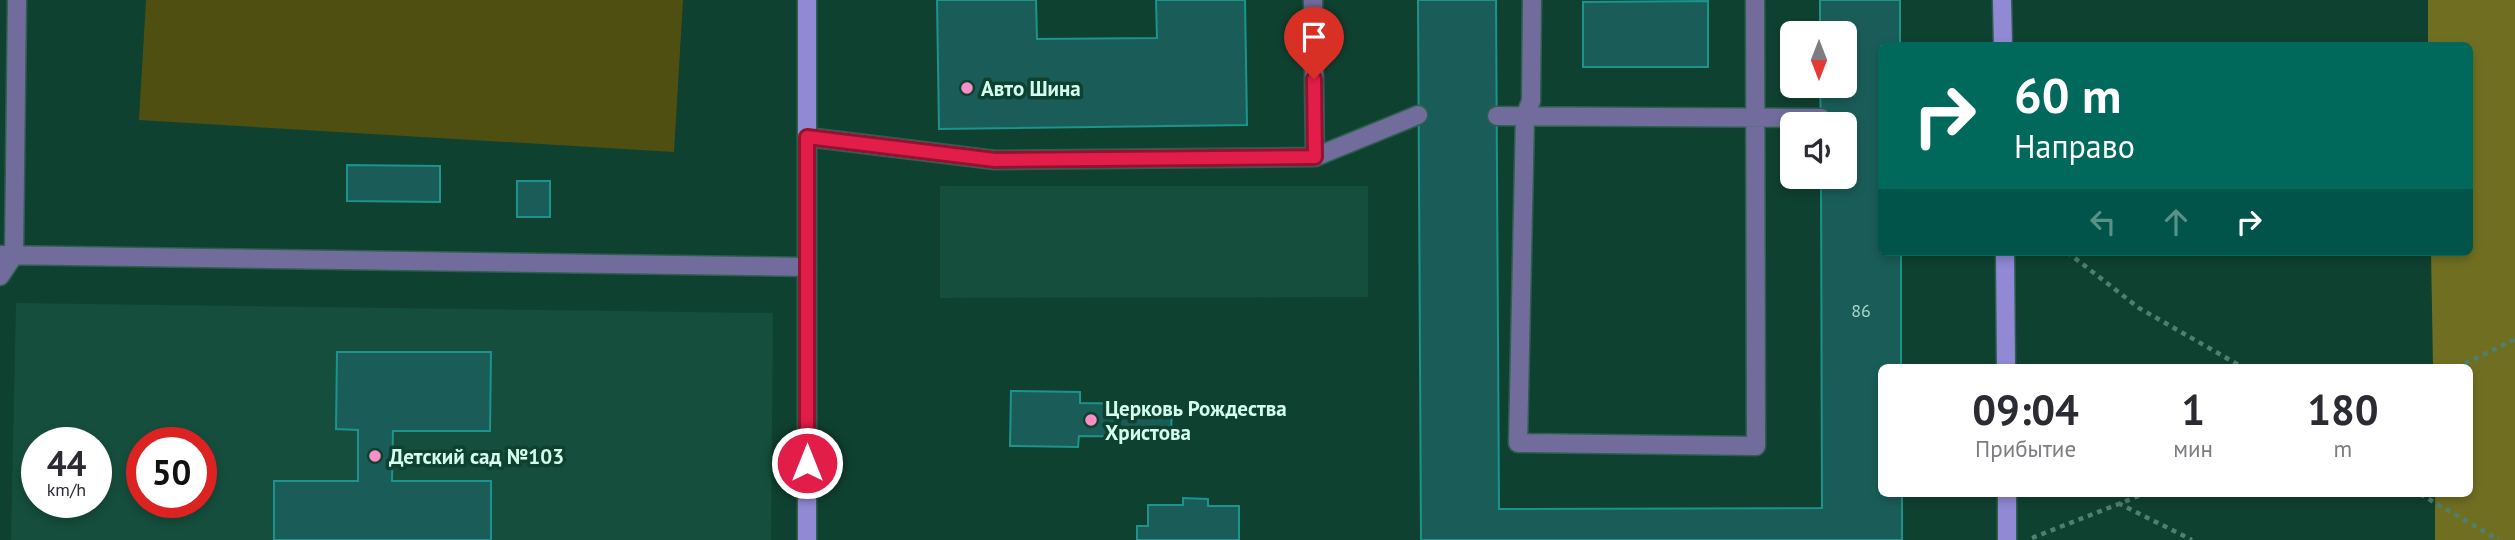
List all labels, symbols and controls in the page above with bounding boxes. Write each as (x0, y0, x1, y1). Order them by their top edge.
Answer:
pin (1284, 7, 1344, 79)
icon: arrive (1295, 18, 1333, 56)
north arrow (1780, 21, 1857, 98)
map controls (1780, 21, 1857, 189)
text: 60 m (2014, 63, 2121, 127)
icon: right (1899, 70, 1990, 161)
place label: Авто Шина (981, 75, 1081, 102)
marker: Авто Шина (959, 80, 975, 96)
button: sound (1780, 112, 1857, 189)
text: Направо (2014, 125, 2135, 167)
icon: left (2084, 203, 2122, 241)
icon: ahead (2157, 203, 2195, 241)
icon: right (2230, 203, 2268, 241)
house number: 86 (1851, 299, 1871, 322)
text: 09:04 (1972, 382, 2079, 437)
text: 1 (2181, 382, 2205, 437)
text: 180 (2307, 382, 2379, 437)
place label: Церковь Рождества Христова (1105, 395, 1287, 446)
marker: Церковь Рождества Христова (1083, 412, 1099, 428)
position arrow (770, 426, 844, 500)
speed limit sign: 50 (126, 427, 217, 518)
text: Прибытие (1975, 434, 2076, 463)
text: мин (2173, 434, 2213, 463)
text: m (2334, 434, 2352, 463)
text: 44 (47, 440, 86, 486)
place label: Детский сад №103 (389, 443, 564, 470)
marker: Детский сад №103 (367, 448, 383, 464)
text: km/h (47, 478, 86, 501)

